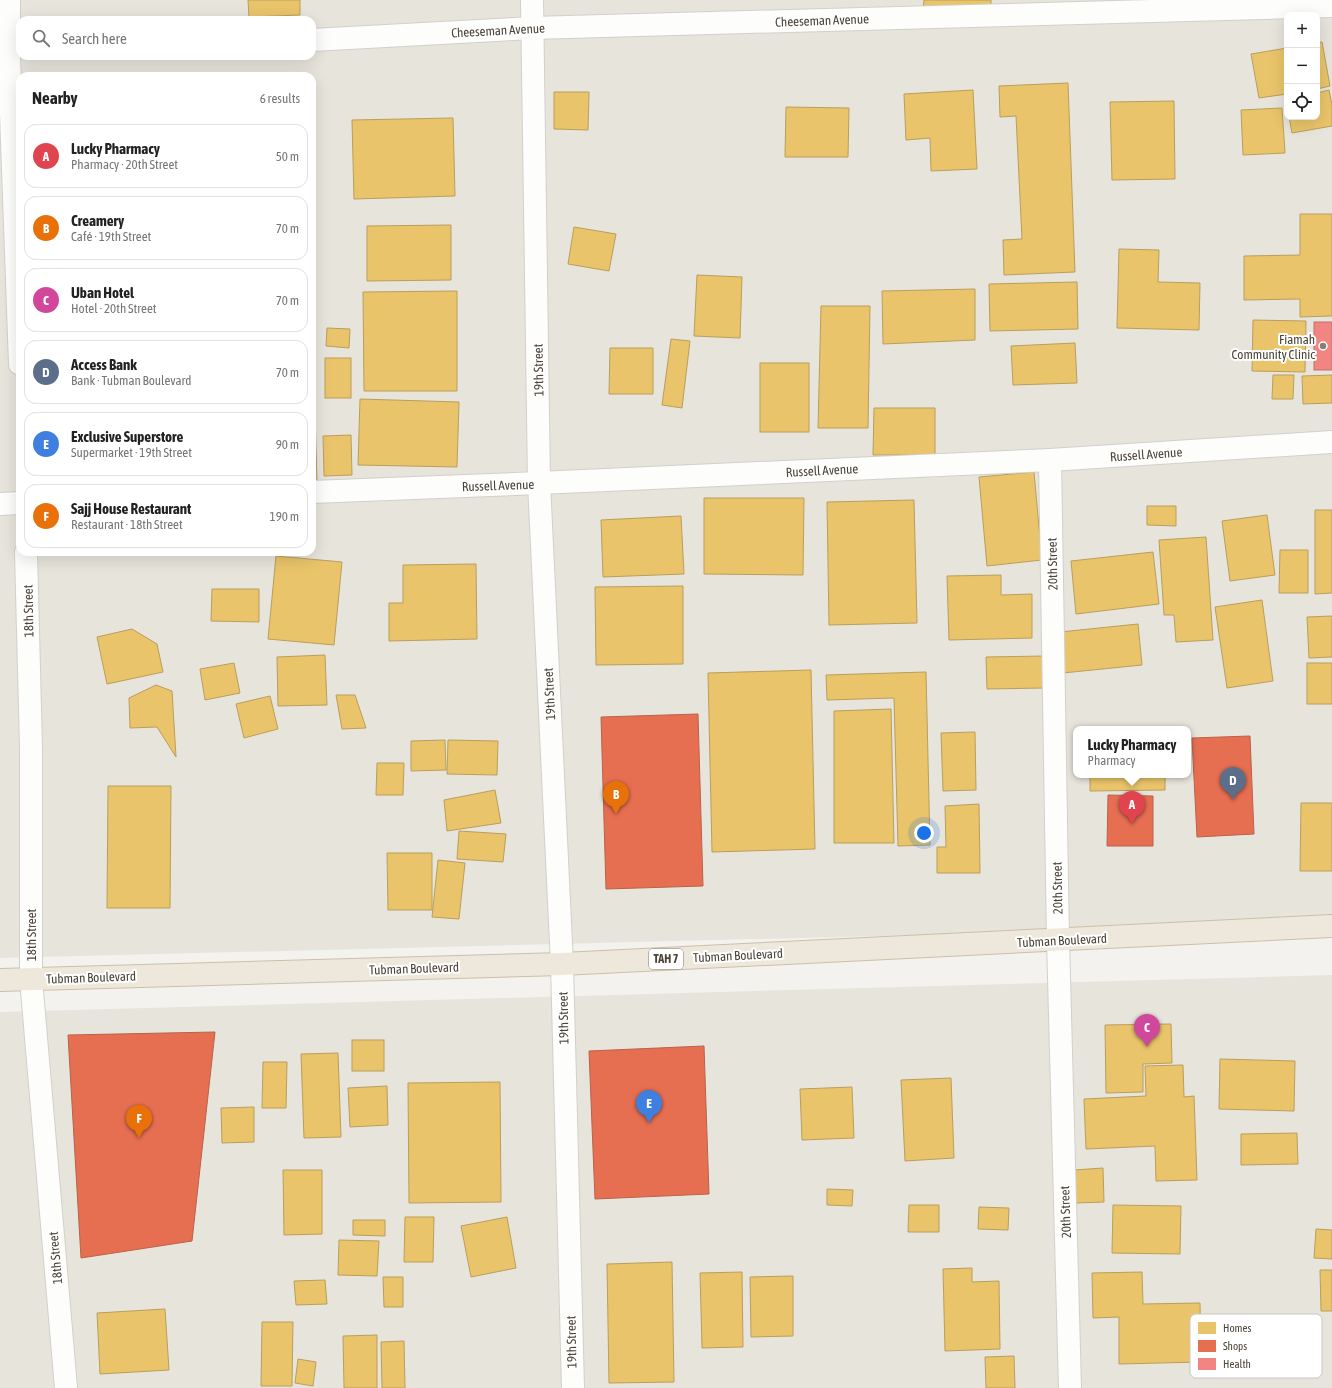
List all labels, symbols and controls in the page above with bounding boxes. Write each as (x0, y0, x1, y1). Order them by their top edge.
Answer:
street label: Cheeseman Avenue (775, 11, 869, 30)
map controls (1284, 12, 1320, 120)
button: + (1284, 12, 1320, 48)
search box (16, 16, 316, 60)
street label: Cheeseman Avenue (451, 21, 545, 40)
icon: search (30, 27, 52, 49)
text: Search here (62, 30, 127, 47)
button: − (1284, 48, 1320, 84)
button: locate (1284, 84, 1320, 120)
text: Nearby (32, 88, 78, 108)
text: 6 results (260, 91, 300, 106)
text: Lucky Pharmacy (71, 140, 160, 157)
text: A (43, 149, 49, 164)
text: 50 m (276, 149, 299, 164)
text: Pharmacy · 20th Street (71, 157, 178, 172)
text: Creamery (71, 212, 124, 229)
text: B (43, 221, 49, 236)
text: 70 m (276, 221, 299, 236)
text: Café · 19th Street (71, 229, 151, 244)
text: Uban Hotel (71, 284, 134, 301)
text: C (43, 293, 49, 308)
text: 70 m (276, 293, 299, 308)
text: Hotel · 20th Street (71, 301, 157, 316)
place label: Fiamah Community Clinic (1231, 332, 1315, 362)
marker: Fiamah Community Clinic (1318, 341, 1328, 351)
street label: 19th Street (531, 343, 546, 396)
text: Access Bank (71, 356, 137, 373)
text: D (42, 365, 50, 380)
text: 70 m (276, 365, 299, 380)
text: Bank · Tubman Boulevard (71, 373, 191, 388)
text: Exclusive Superstore (71, 428, 183, 445)
text: E (43, 437, 49, 452)
text: 90 m (276, 437, 299, 452)
street label: Russell Avenue (1109, 444, 1183, 465)
text: Supermarket · 19th Street (71, 445, 192, 460)
street label: Russell Avenue (785, 461, 859, 480)
street label: Russell Avenue (462, 477, 535, 494)
text: Sajj House Restaurant (71, 500, 191, 517)
text: F (43, 509, 49, 524)
text: 190 m (270, 509, 299, 524)
text: Restaurant · 18th Street (71, 517, 183, 532)
street label: 20th Street (1045, 537, 1060, 590)
street label: 18th Street (21, 584, 36, 637)
street label: 19th Street (541, 667, 558, 721)
popup (1073, 726, 1191, 778)
text: Lucky Pharmacy (1088, 736, 1176, 753)
text: Pharmacy (1088, 753, 1136, 768)
pin: D (1220, 767, 1246, 800)
pin: B (603, 781, 629, 814)
pin: A (1119, 791, 1145, 824)
your location (914, 823, 934, 843)
street label: 20th Street (1050, 861, 1065, 914)
street label: 18th Street (24, 908, 39, 961)
street label: Tubman Boulevard (1017, 931, 1107, 950)
street label: Tubman Boulevard (693, 946, 783, 965)
road number: TAH 7 (649, 949, 683, 969)
street label: Tubman Boulevard (369, 959, 459, 978)
street label: Tubman Boulevard (46, 968, 136, 987)
street label: 19th Street (556, 991, 571, 1044)
pin: C (1134, 1014, 1160, 1047)
pin: E (636, 1090, 662, 1123)
pin: F (126, 1105, 152, 1138)
street label: 20th Street (1057, 1185, 1074, 1239)
street label: 18th Street (46, 1231, 65, 1285)
legend (1190, 1314, 1322, 1378)
street label: 19th Street (564, 1315, 579, 1368)
text: Homes (1223, 1322, 1251, 1334)
text: Shops (1223, 1340, 1247, 1352)
text: Health (1223, 1358, 1251, 1370)

